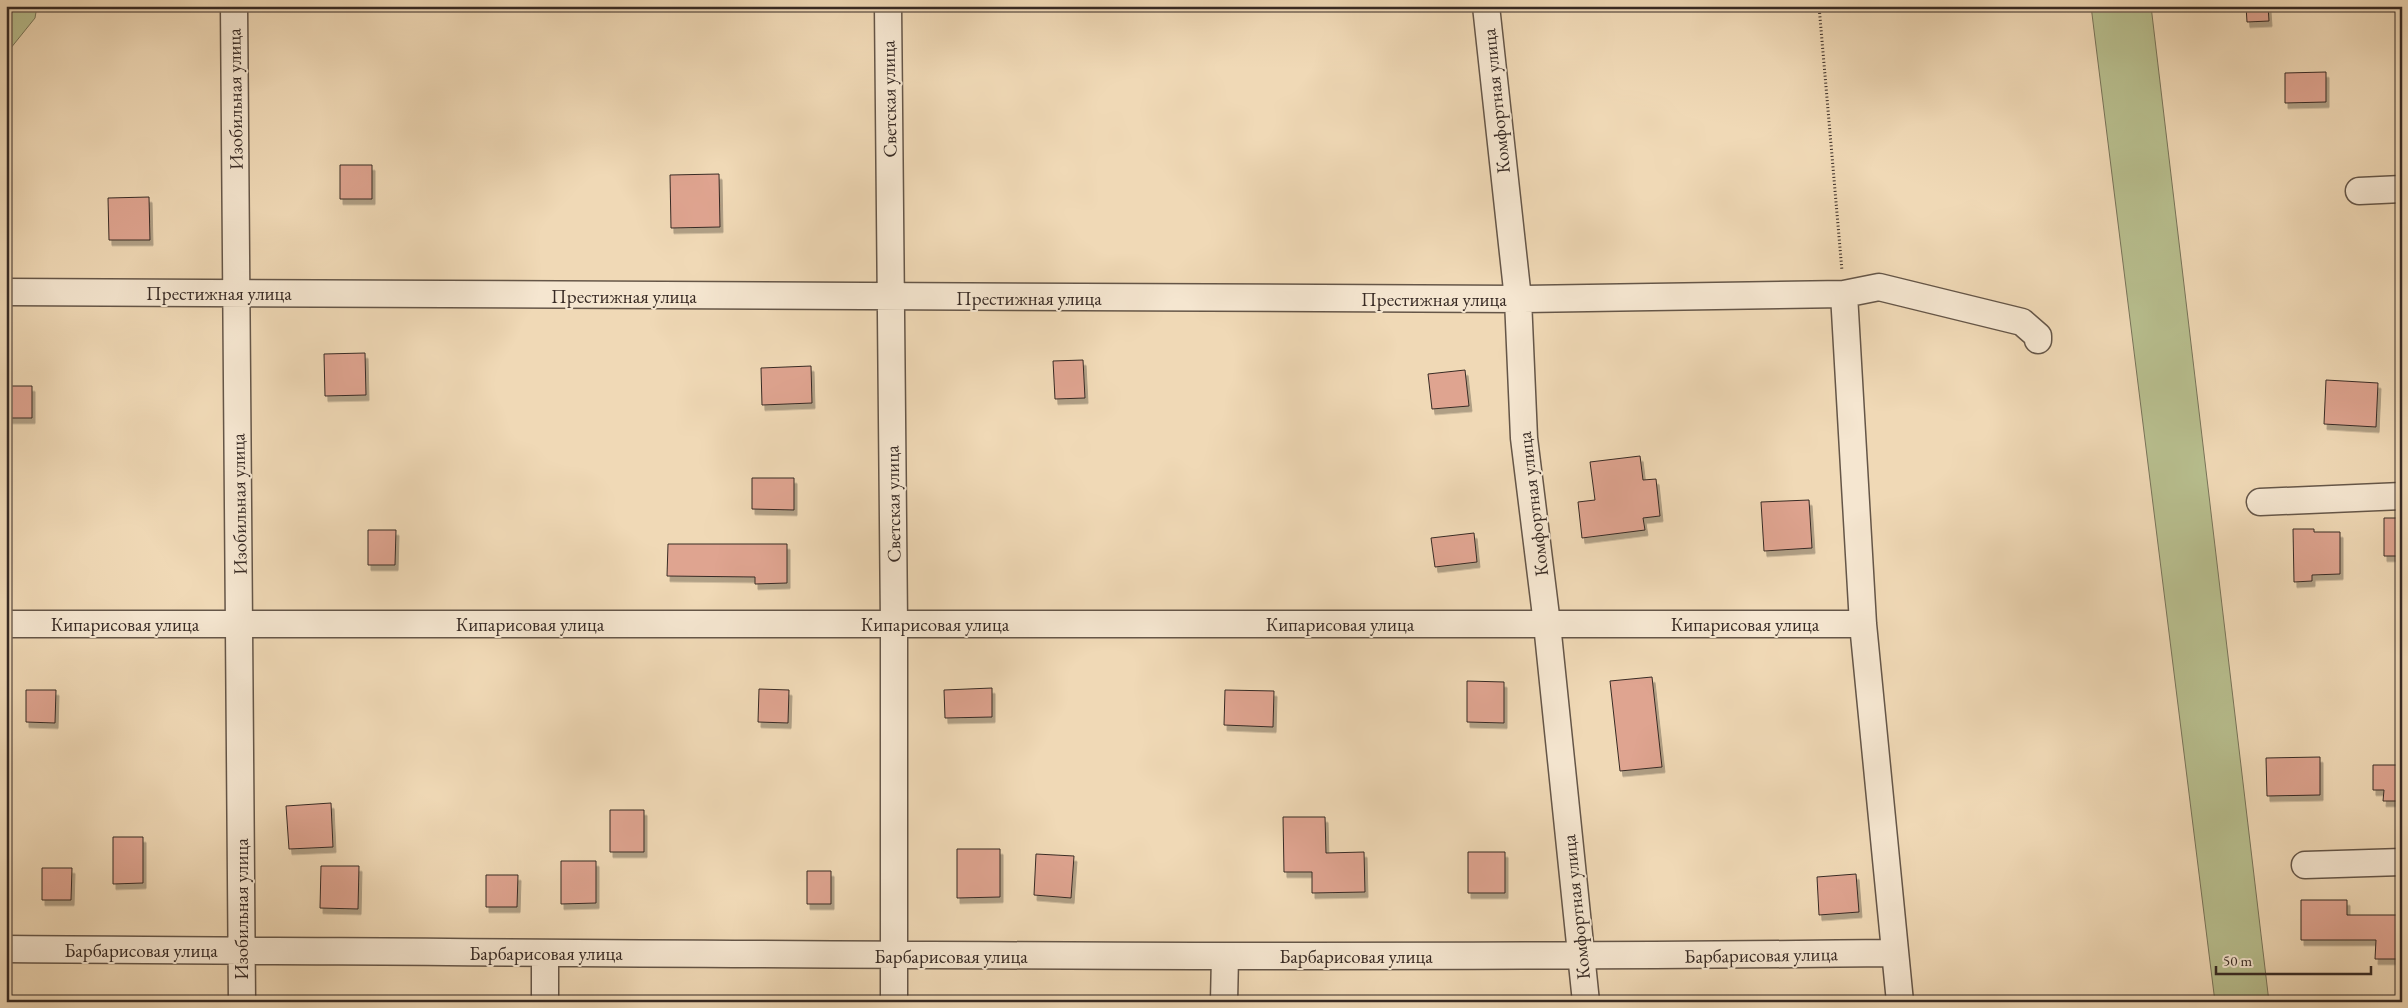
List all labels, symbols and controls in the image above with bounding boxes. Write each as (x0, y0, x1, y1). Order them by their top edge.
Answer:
street label: Комфортная улица (1476, 27, 1516, 175)
street label: Изобильная улица (221, 28, 249, 170)
street label: Светская улица (875, 40, 903, 158)
street label: Престижная улица (146, 281, 292, 306)
street label: Престижная улица (551, 284, 697, 309)
street label: Престижная улица (956, 286, 1102, 311)
street label: Престижная улица (1361, 287, 1507, 312)
street label: Комфортная улица (1512, 430, 1554, 578)
street label: Изобильная улица (225, 433, 253, 575)
street label: Светская улица (879, 445, 907, 563)
street label: Кипарисовая улица (51, 612, 200, 637)
street label: Кипарисовая улица (456, 612, 605, 637)
street label: Кипарисовая улица (861, 612, 1010, 637)
street label: Кипарисовая улица (1266, 612, 1415, 637)
street label: Кипарисовая улица (1671, 612, 1820, 637)
street label: Комфортная улица (1556, 833, 1596, 981)
street label: Изобильная улица (229, 838, 254, 980)
street label: Барбарисовая улица (64, 938, 218, 963)
street label: Барбарисовая улица (469, 941, 623, 966)
street label: Барбарисовая улица (1684, 941, 1838, 969)
scale bar (2216, 943, 2370, 975)
street label: Барбарисовая улица (874, 944, 1028, 969)
street label: Барбарисовая улица (1279, 944, 1433, 969)
text: 50 m (2223, 951, 2252, 970)

